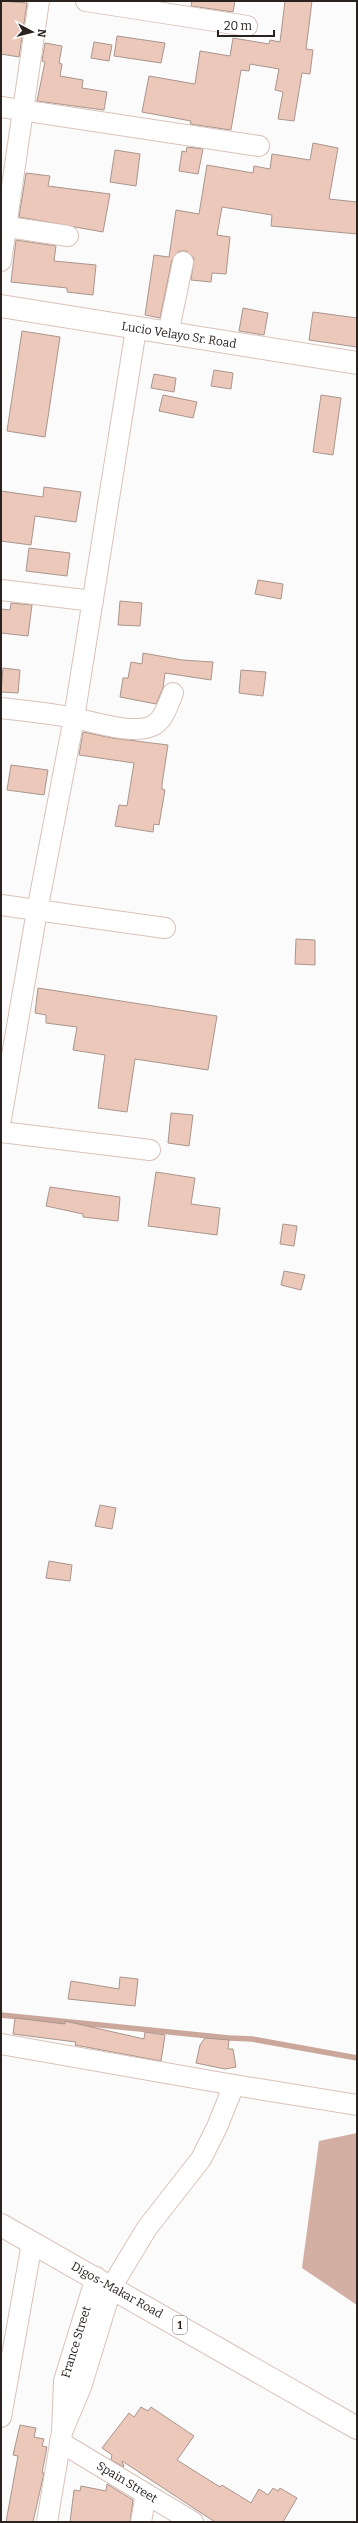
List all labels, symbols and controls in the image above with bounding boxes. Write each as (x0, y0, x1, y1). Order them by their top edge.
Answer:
north arrow (12, 12, 52, 52)
scale bar (218, 12, 274, 38)
text: 20 m (224, 19, 253, 33)
text: N (34, 28, 48, 39)
street label: Lucio Velayo Sr. Road (121, 319, 237, 351)
street label: Digos-Makar Road (69, 2259, 165, 2321)
street label: France Street (58, 2304, 94, 2380)
road number: 1 (173, 2316, 187, 2334)
street label: Spain Street (94, 2458, 160, 2506)

